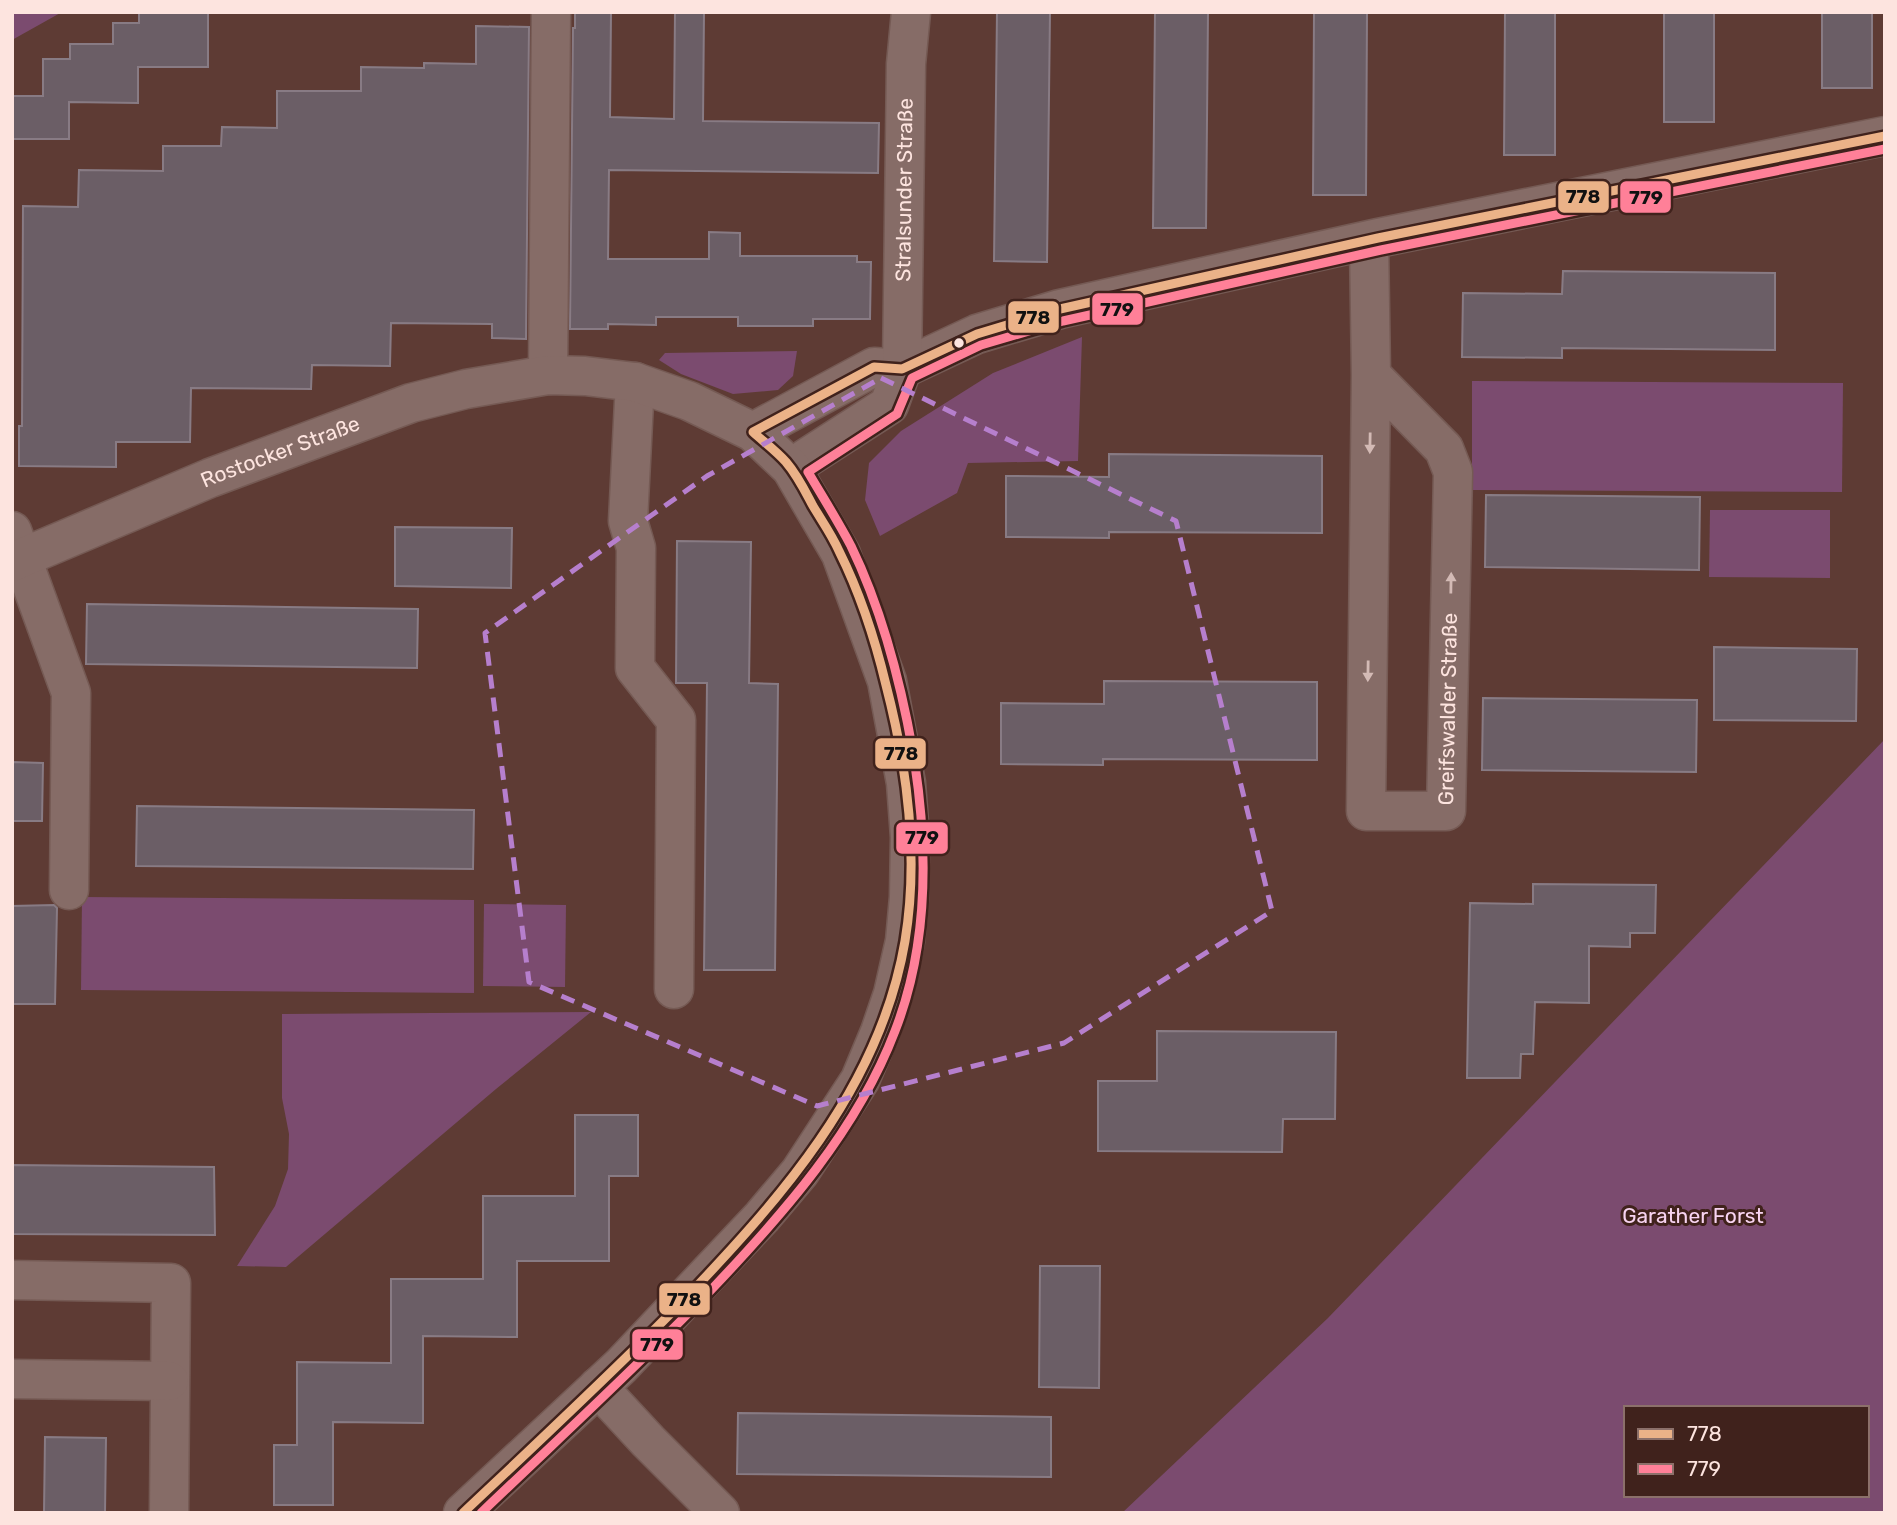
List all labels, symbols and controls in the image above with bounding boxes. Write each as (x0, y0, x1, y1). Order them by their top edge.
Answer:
street label: Stralsunder Straße (890, 98, 918, 282)
line badge: 778 (1557, 180, 1610, 214)
line badge: 779 (1619, 180, 1672, 214)
text: 778 (1566, 185, 1600, 208)
text: 779 (1629, 186, 1663, 209)
line badge: 779 (1091, 292, 1144, 326)
text: 779 (1100, 298, 1134, 321)
line badge: 778 (1007, 300, 1060, 334)
text: 778 (1016, 306, 1050, 329)
unlabelled marker (952, 336, 966, 350)
street label: Rostocker Straße (197, 410, 363, 493)
one-way arrow (1365, 432, 1376, 454)
one-way arrow (1445, 572, 1456, 594)
street label: Greifswalder Straße (1433, 613, 1462, 806)
one-way arrow (1362, 660, 1374, 682)
line badge: 778 (874, 737, 927, 770)
text: 778 (884, 742, 918, 765)
line badge: 779 (895, 821, 949, 855)
text: 779 (905, 826, 939, 849)
park label: Garather Forst (1622, 1203, 1764, 1228)
line badge: 778 (658, 1282, 711, 1316)
text: 778 (667, 1288, 701, 1311)
line badge: 779 (631, 1328, 684, 1361)
text: 779 (640, 1333, 674, 1356)
legend (1624, 1406, 1869, 1497)
text: 778 (1687, 1421, 1722, 1446)
text: 779 (1687, 1456, 1721, 1481)

